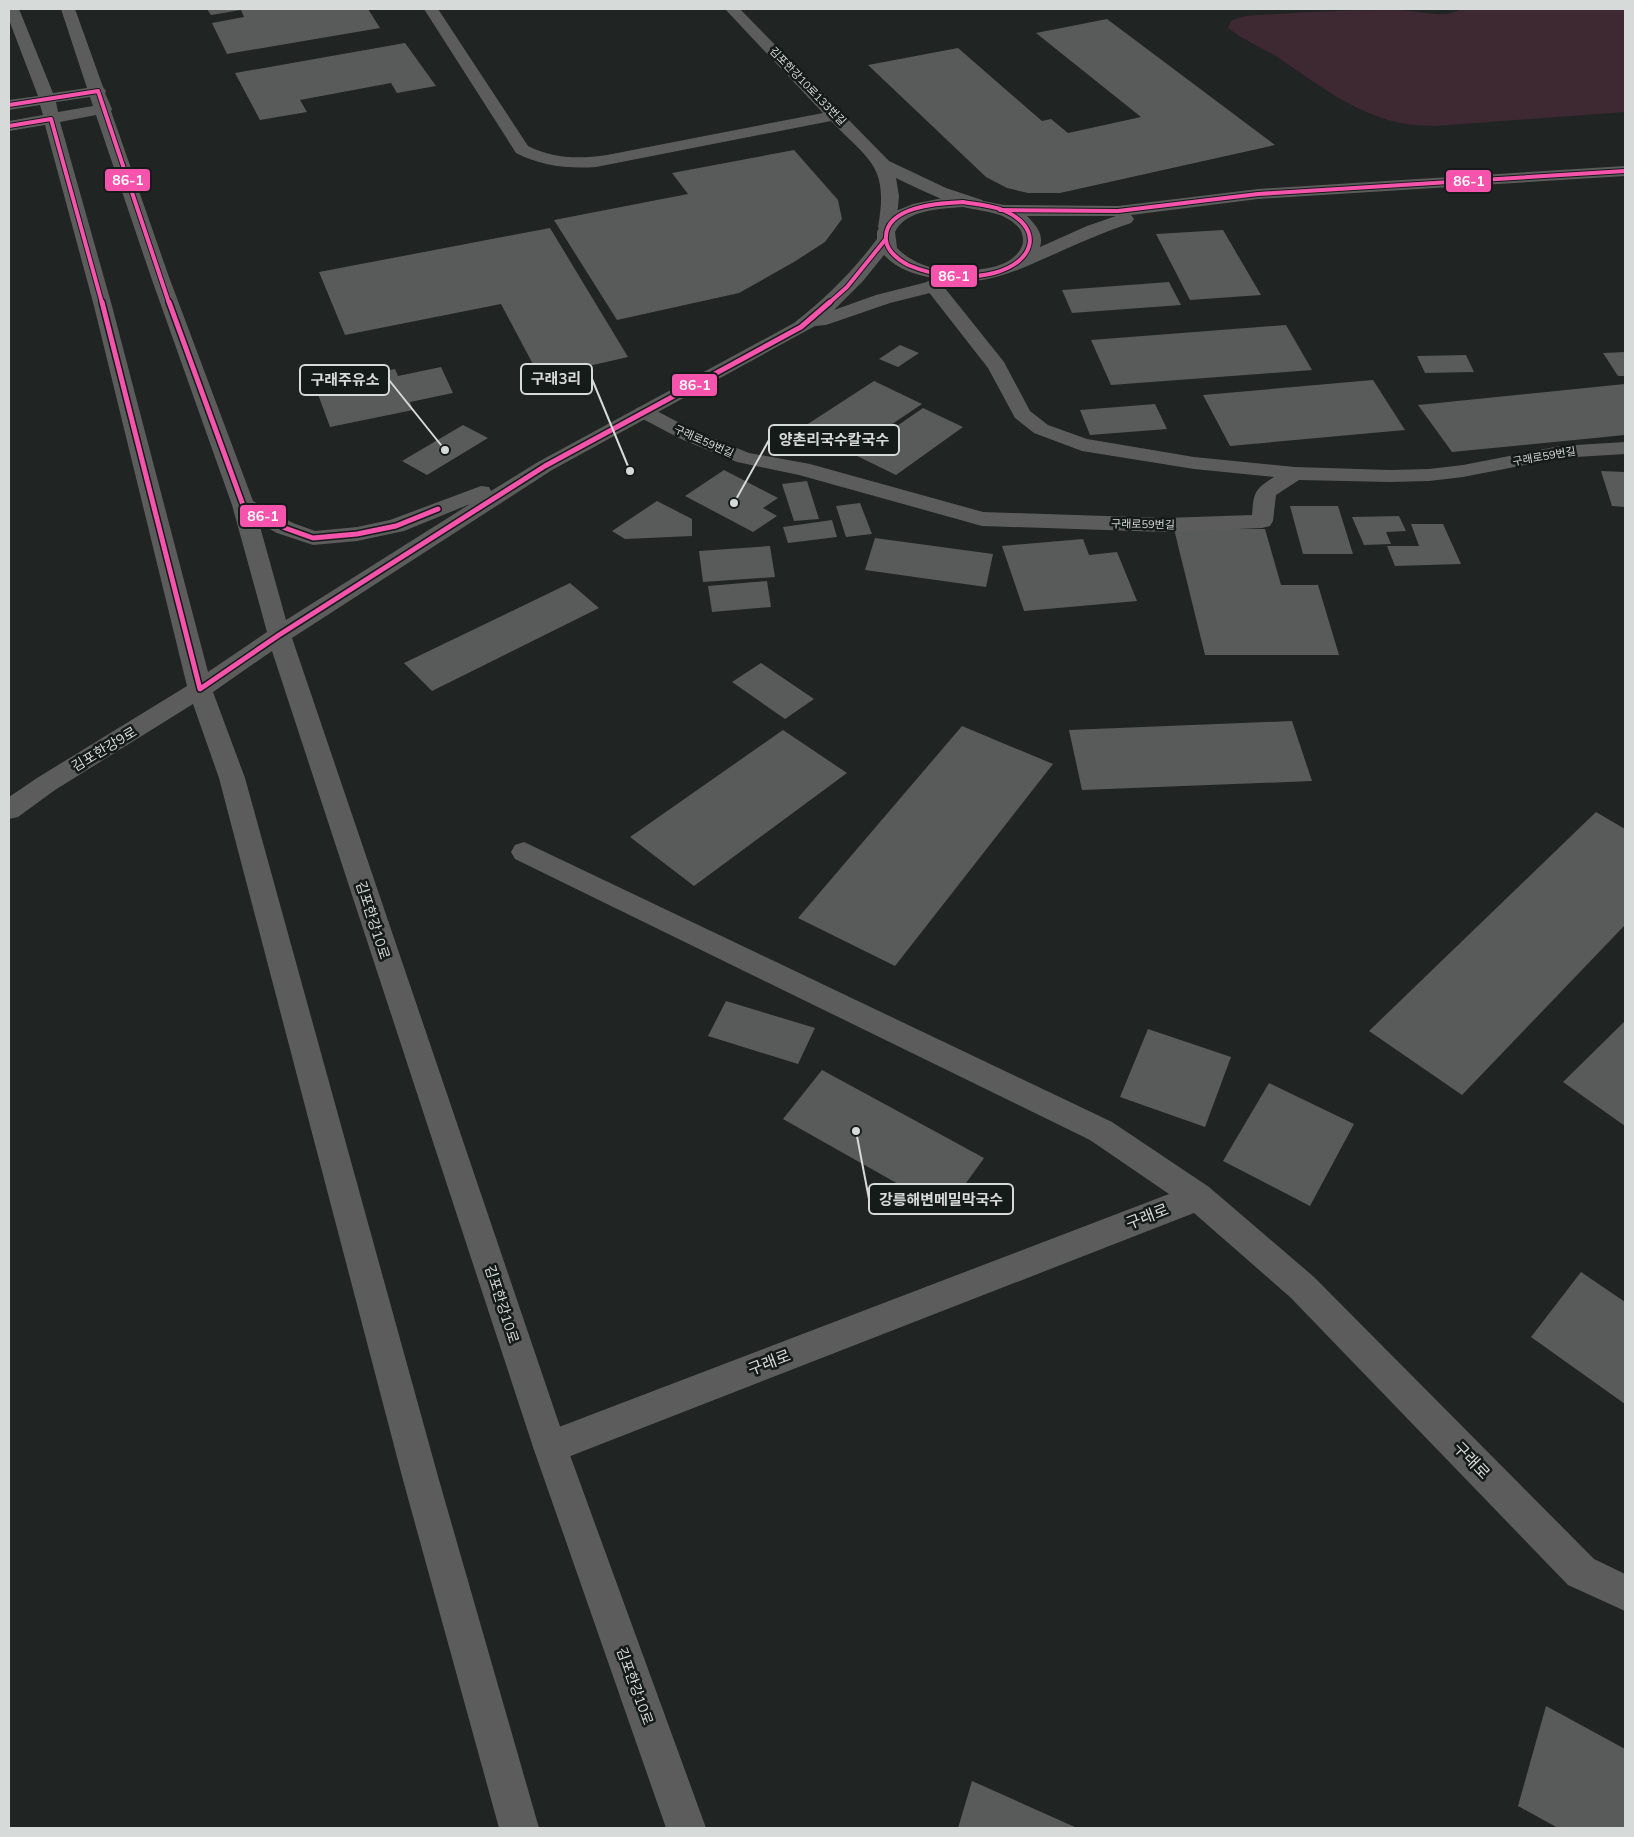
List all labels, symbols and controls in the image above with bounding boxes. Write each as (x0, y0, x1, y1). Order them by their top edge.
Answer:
street label: 김포한강10로133번길 (767, 44, 849, 128)
line badge: 86-1 (104, 168, 151, 192)
line badge: 86-1 (1445, 169, 1492, 193)
text: 86-1 (112, 171, 144, 189)
text: 86-1 (1453, 172, 1485, 190)
line badge: 86-1 (930, 264, 978, 288)
text: 86-1 (938, 267, 970, 285)
callout: 구래3리 (521, 364, 592, 394)
callout: 구래주유소 (300, 365, 389, 395)
text: 구래3리 (531, 369, 581, 388)
text: 구래주유소 (310, 370, 380, 389)
line badge: 86-1 (671, 373, 718, 397)
text: 86-1 (679, 376, 711, 394)
street label: 구래로59번길 (672, 422, 736, 460)
callout: 양촌리국수칼국수 (769, 425, 899, 455)
text: 양촌리국수칼국수 (779, 430, 889, 449)
street label: 구래로59번길 (1511, 444, 1577, 468)
line badge: 86-1 (239, 504, 287, 528)
text: 86-1 (247, 507, 279, 525)
street label: 구래로59번길 (1111, 516, 1175, 532)
street label: 김포한강9로 (68, 722, 140, 775)
street label: 김포한강10로 (352, 879, 394, 962)
callout: 강릉해변메밀막국수 (869, 1184, 1013, 1214)
text: 강릉해변메밀막국수 (879, 1190, 1003, 1209)
street label: 구래로 (1123, 1199, 1171, 1233)
street label: 김포한강10로 (481, 1263, 523, 1346)
street label: 구래로 (745, 1345, 793, 1379)
street label: 구래로 (1449, 1437, 1495, 1483)
street label: 김포한강10로 (613, 1645, 657, 1727)

